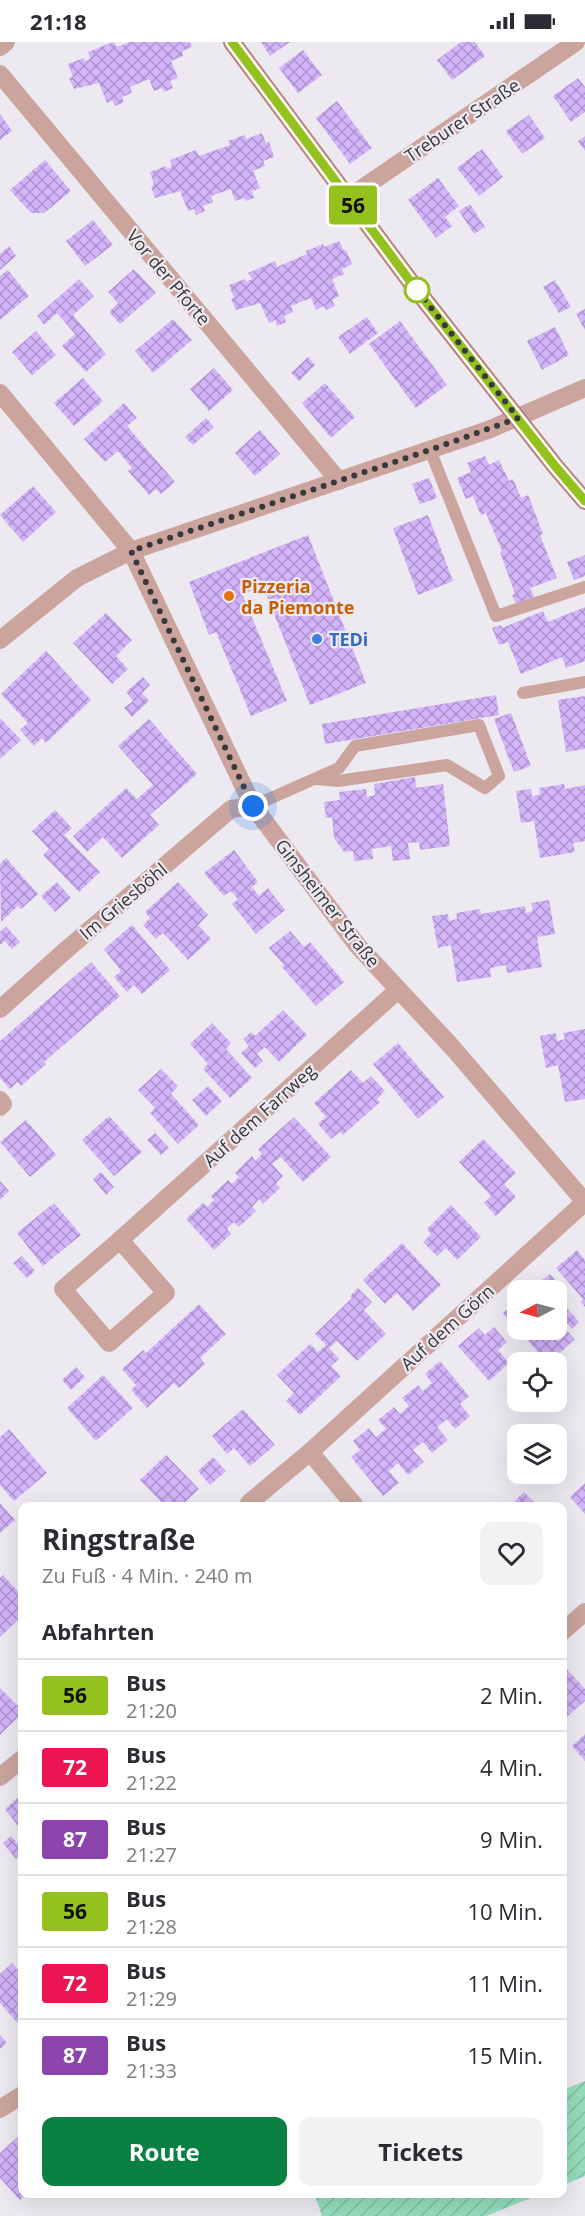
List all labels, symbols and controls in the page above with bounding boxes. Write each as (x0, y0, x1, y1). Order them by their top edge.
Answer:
text: 21:18 (30, 6, 87, 36)
street label: Treburer Straße (400, 73, 524, 167)
line badge: 56 (326, 186, 380, 224)
text: 56 (341, 191, 365, 219)
street label: Vor der Pforte (122, 224, 216, 330)
unlabelled marker (404, 277, 430, 303)
place label: Pizzeria da Piemonte (241, 574, 354, 619)
marker: Pizzeria da Piemonte (222, 589, 236, 603)
place label: TEDi (329, 627, 368, 651)
marker: TEDi (310, 632, 324, 646)
your location (238, 791, 268, 821)
street label: Ginsheimer Straße (270, 834, 386, 972)
street label: Im Griesböhl (74, 857, 172, 945)
street label: Auf dem Farrweg (198, 1058, 320, 1172)
street label: Auf dem Görn (395, 1279, 499, 1375)
north arrow (507, 1280, 567, 1340)
map controls (507, 1280, 567, 1484)
button: locate (507, 1352, 567, 1412)
button: layers (507, 1424, 567, 1484)
text: Ringstraße (42, 1520, 195, 1558)
button: heart (480, 1522, 543, 1585)
text: Zu Fuß · 4 Min. · 240 m (42, 1562, 252, 1589)
text: Abfahrten (42, 1616, 154, 1646)
text: Bus (126, 1667, 166, 1697)
text: 2 Min. (480, 1680, 543, 1710)
text: 56 (63, 1681, 87, 1709)
text: 21:20 (126, 1697, 177, 1724)
text: Bus (126, 1739, 166, 1769)
text: 4 Min. (480, 1752, 543, 1782)
text: 72 (63, 1753, 87, 1781)
text: 21:22 (126, 1769, 177, 1796)
text: Bus (126, 1811, 166, 1841)
text: 9 Min. (480, 1824, 543, 1854)
text: 87 (63, 1825, 87, 1853)
text: 21:27 (126, 1841, 177, 1868)
text: Bus (126, 1883, 166, 1913)
text: 10 Min. (468, 1896, 543, 1926)
text: 56 (63, 1897, 87, 1925)
text: 21:28 (126, 1913, 177, 1940)
text: Bus (126, 1955, 166, 1985)
text: 11 Min. (468, 1968, 543, 1998)
text: 72 (63, 1969, 87, 1997)
text: 21:29 (126, 1985, 177, 2012)
text: Bus (126, 2027, 166, 2057)
text: 15 Min. (468, 2040, 543, 2070)
text: 87 (63, 2041, 87, 2069)
text: 21:33 (126, 2057, 177, 2084)
button: Route (42, 2117, 287, 2186)
button: Tickets (299, 2117, 543, 2186)

